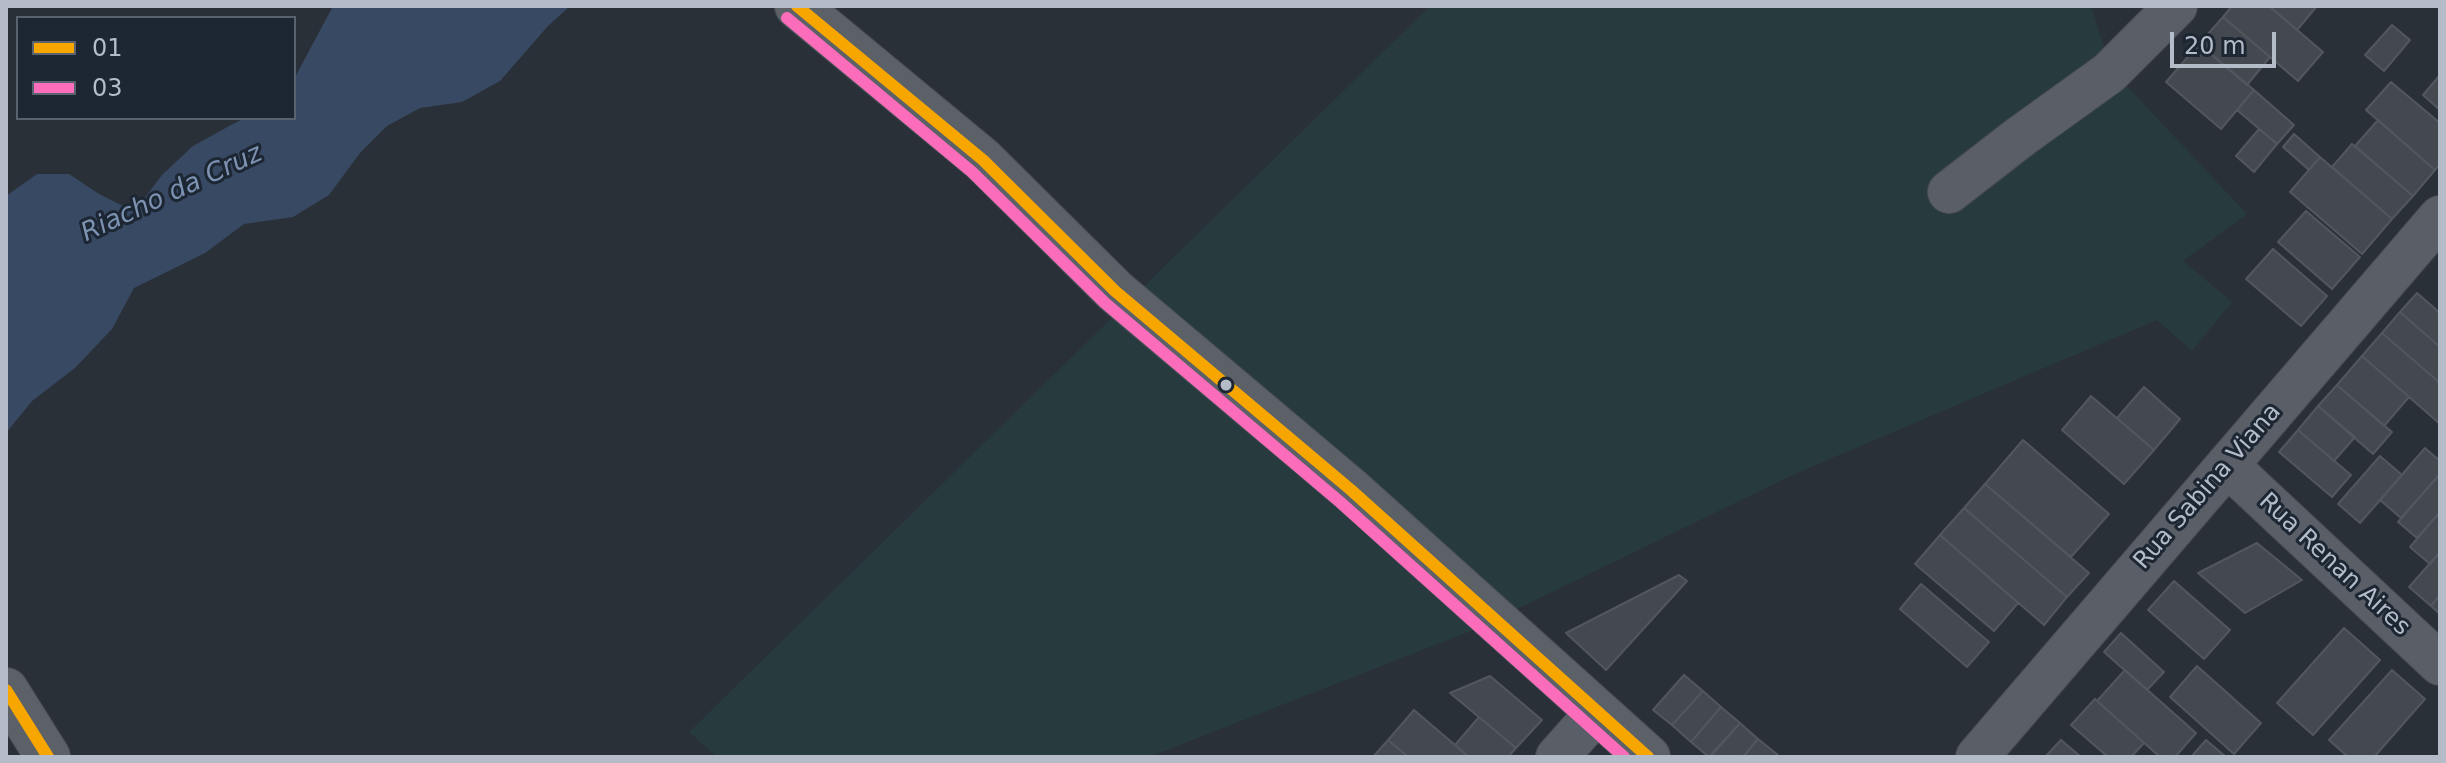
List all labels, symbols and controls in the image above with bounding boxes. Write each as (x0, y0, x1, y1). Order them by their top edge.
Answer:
legend (16, 16, 296, 120)
scale bar (2174, 16, 2280, 66)
text: 20 m (2184, 32, 2246, 60)
text: 01 (92, 34, 123, 62)
text: 03 (92, 74, 123, 102)
water label: Riacho da Cruz (77, 138, 267, 250)
unlabelled marker (1218, 377, 1234, 393)
street label: Rua Sabina Viana (2128, 398, 2288, 576)
street label: Rua Renan Aires (2253, 488, 2415, 642)

